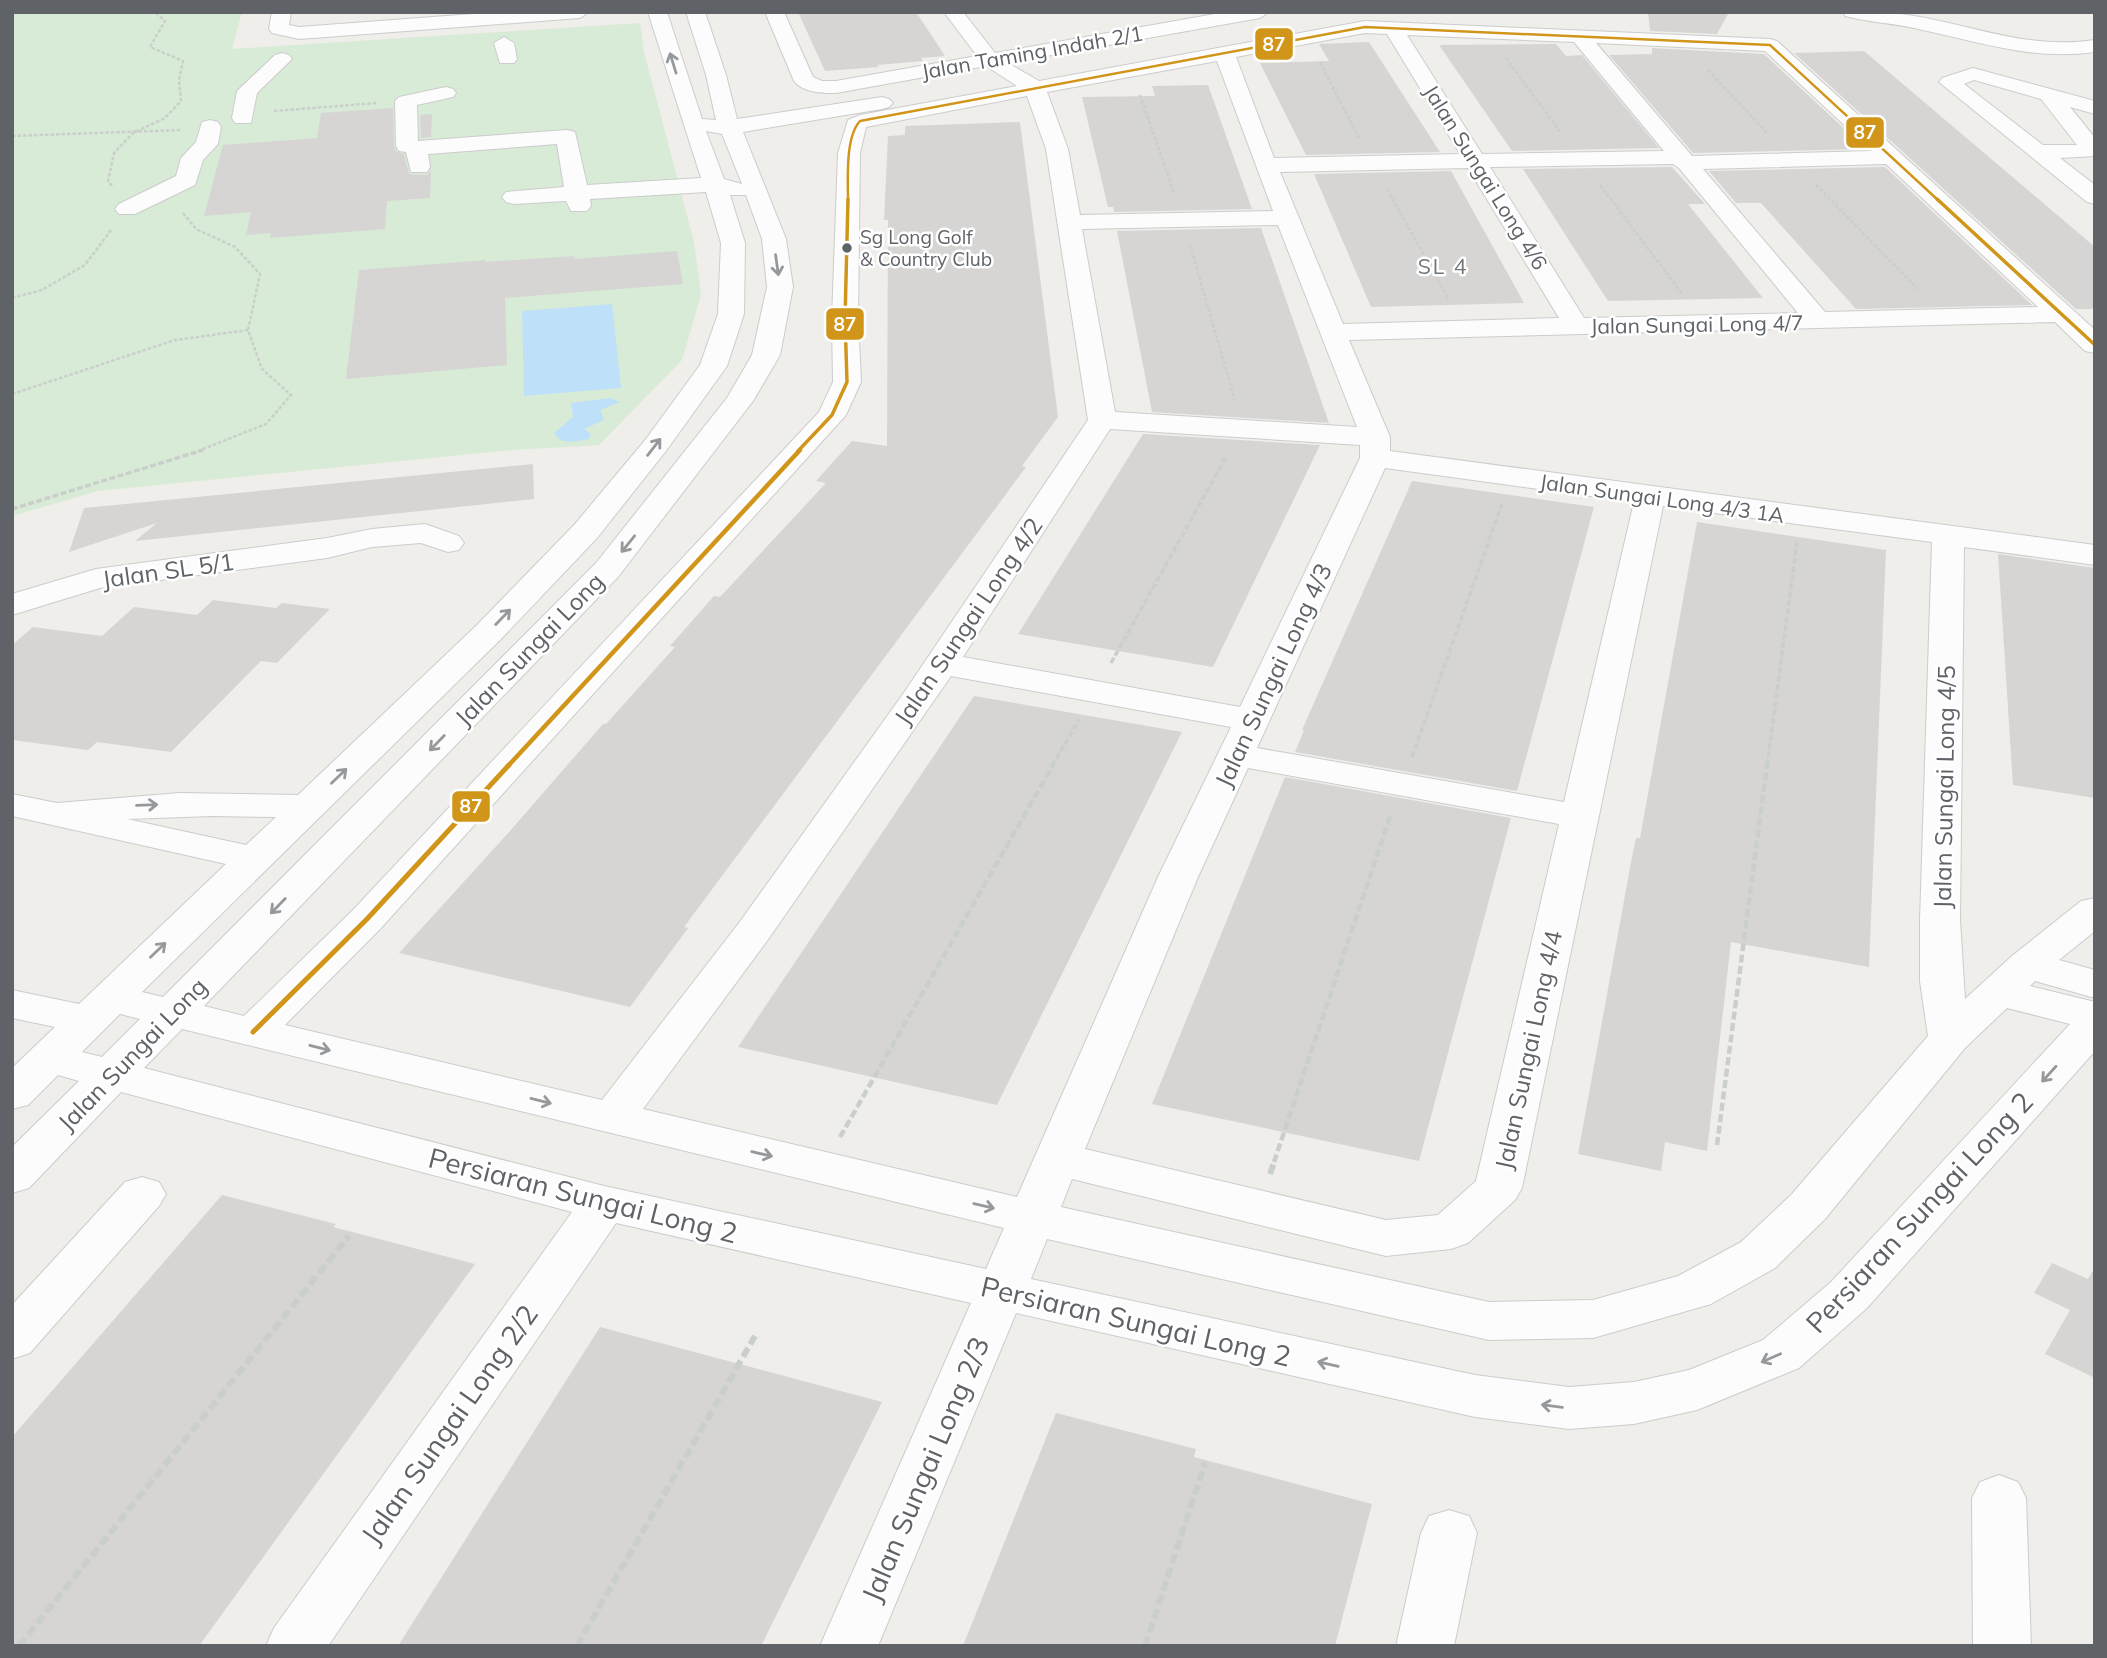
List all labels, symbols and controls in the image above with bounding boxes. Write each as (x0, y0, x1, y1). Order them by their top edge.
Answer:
street label: Jalan Taming Indah 2/1 (919, 20, 1145, 84)
line badge: 87 (1254, 27, 1294, 61)
text: 87 (1263, 32, 1285, 56)
one-way arrow (666, 52, 679, 74)
street label: Jalan Sungai Long 4/6 (1419, 80, 1553, 274)
line badge: 87 (1845, 116, 1885, 149)
text: 87 (1854, 120, 1876, 144)
place label: Sg Long Golf & Country Club (860, 225, 992, 271)
marker: Sg Long Golf & Country Club (840, 241, 854, 255)
one-way arrow (771, 253, 784, 276)
district label: SL 4 (1418, 253, 1468, 279)
line badge: 87 (825, 307, 865, 341)
street label: Jalan Sungai Long 4/7 (1590, 309, 1804, 339)
text: 87 (834, 312, 856, 336)
one-way arrow (646, 439, 661, 457)
street label: Jalan Sungai Long 4/3 1A (1538, 468, 1786, 528)
street label: Jalan Sungai Long 4/2 (887, 512, 1049, 730)
one-way arrow (620, 534, 636, 552)
street label: Jalan SL 5/1 (100, 546, 236, 594)
street label: Jalan Sungai Long 4/3 (1208, 558, 1338, 792)
street label: Jalan Sungai Long (448, 566, 610, 732)
one-way arrow (494, 609, 511, 626)
street label: Jalan Sungai Long 4/5 (1927, 665, 1961, 909)
one-way arrow (429, 734, 446, 751)
one-way arrow (330, 767, 347, 784)
line badge: 87 (451, 790, 491, 823)
text: 87 (460, 794, 482, 818)
one-way arrow (135, 798, 158, 811)
one-way arrow (269, 897, 286, 914)
street label: Jalan Sungai Long 4/4 (1488, 928, 1568, 1172)
one-way arrow (149, 942, 166, 959)
street label: Jalan Sungai Long (51, 971, 213, 1137)
one-way arrow (308, 1042, 331, 1055)
one-way arrow (2041, 1065, 2057, 1083)
street label: Persiaran Sungai Long 2 (1798, 1084, 2040, 1340)
one-way arrow (529, 1095, 552, 1108)
street label: Persiaran Sungai Long 2 (425, 1140, 741, 1250)
one-way arrow (750, 1148, 773, 1161)
one-way arrow (972, 1200, 995, 1213)
street label: Persiaran Sungai Long 2 (978, 1268, 1294, 1374)
street label: Jalan Sungai Long 2/2 (353, 1298, 545, 1550)
street label: Jalan Sungai Long 2/3 (853, 1331, 997, 1607)
one-way arrow (1761, 1352, 1782, 1365)
one-way arrow (1317, 1357, 1340, 1370)
one-way arrow (1541, 1400, 1563, 1413)

